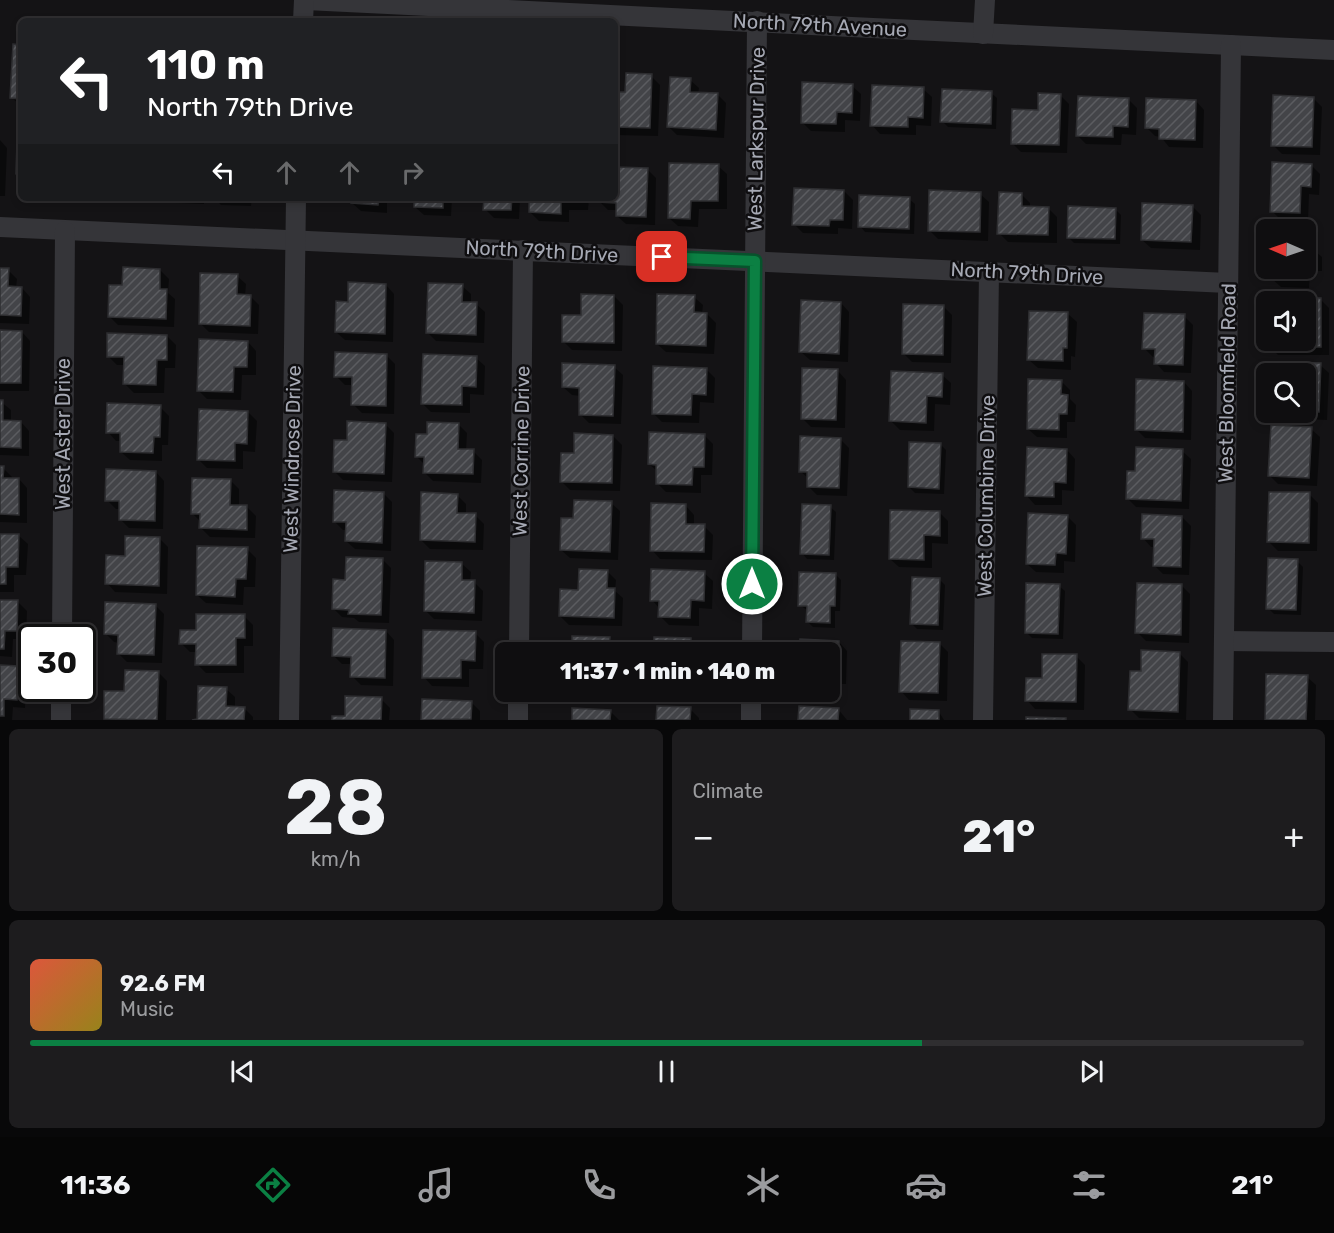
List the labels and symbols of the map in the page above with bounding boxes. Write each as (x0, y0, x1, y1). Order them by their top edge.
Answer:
street label: North 79th Avenue (732, 8, 908, 42)
street label: West Larkspur Drive (742, 47, 770, 231)
north arrow (1256, 219, 1316, 279)
pin (636, 231, 687, 282)
street label: North 79th Drive (465, 235, 619, 267)
street label: North 79th Drive (950, 257, 1104, 289)
street label: West Bloomfield Road (1213, 283, 1241, 483)
street label: West Aster Drive (51, 358, 75, 510)
street label: West Windrose Drive (278, 365, 306, 553)
street label: West Corrine Drive (508, 365, 534, 537)
street label: West Columbine Drive (972, 395, 1000, 597)
position arrow (720, 552, 784, 616)
speed limit sign: 30 (18, 624, 96, 702)

